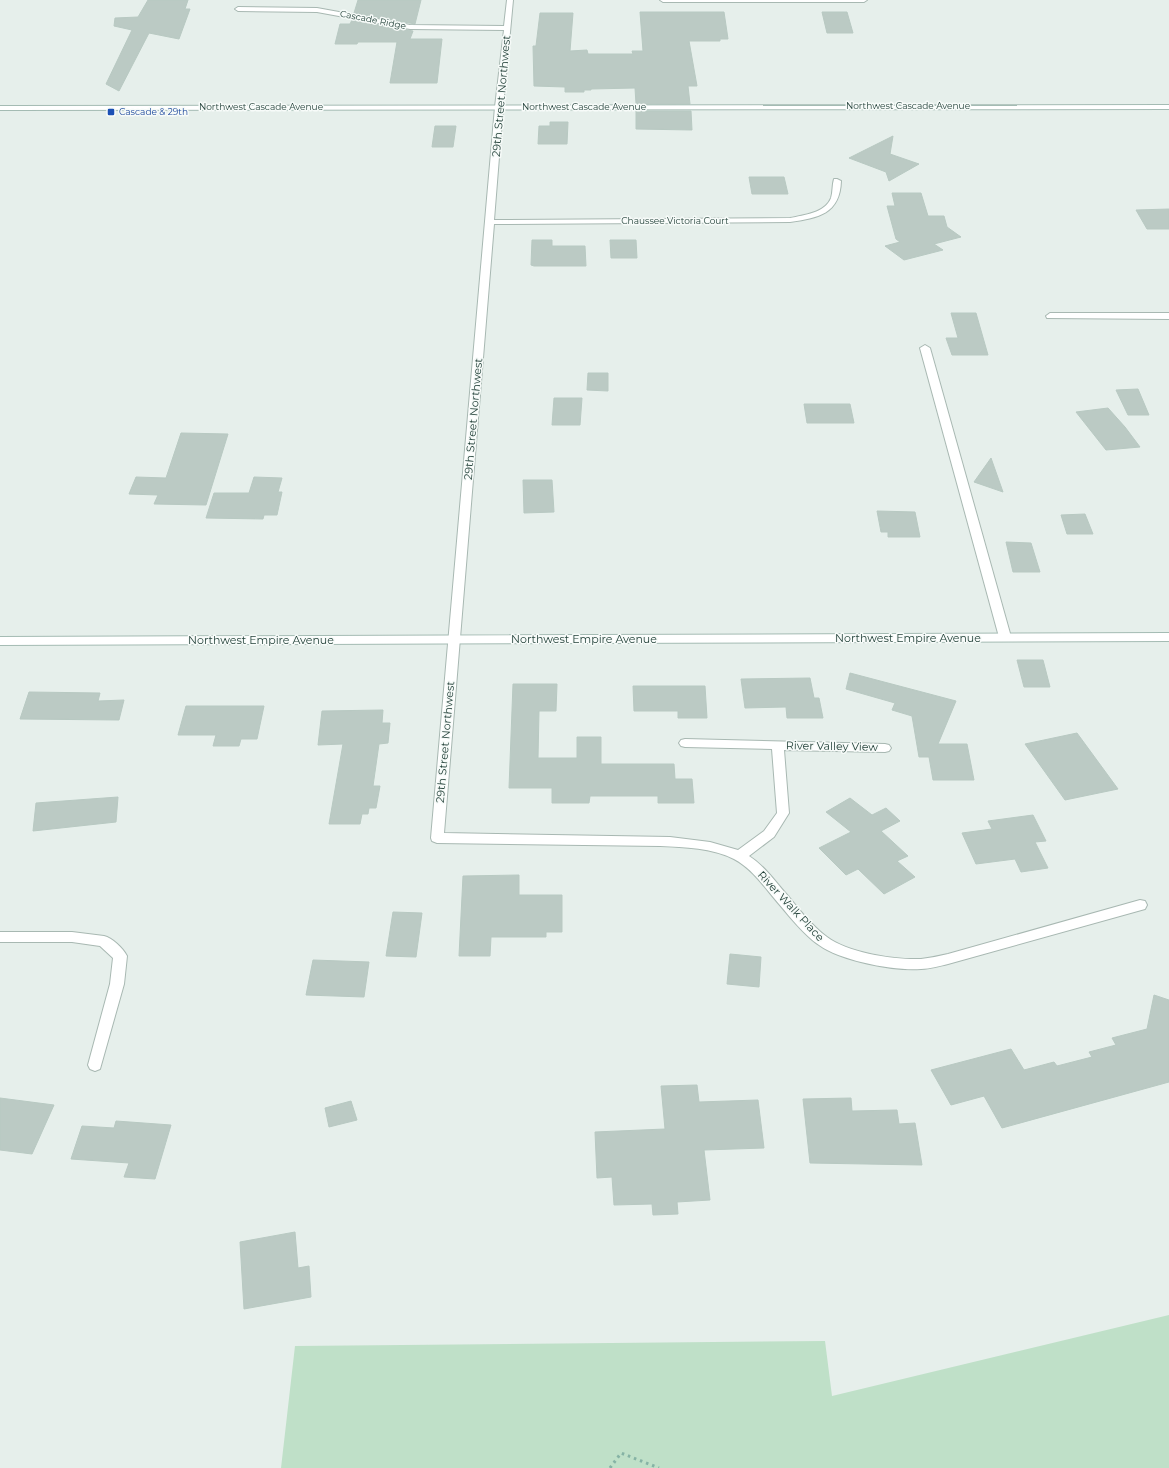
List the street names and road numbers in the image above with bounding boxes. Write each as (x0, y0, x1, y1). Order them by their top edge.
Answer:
street label: Cascade Ridge (339, 8, 408, 31)
street label: 29th Street Northwest (489, 34, 513, 157)
street label: Northwest Cascade Avenue (846, 100, 971, 111)
street label: Northwest Cascade Avenue (199, 101, 324, 112)
street label: Northwest Cascade Avenue (522, 101, 647, 112)
street label: Chaussee Victoria Court (621, 215, 729, 226)
street label: 29th Street Northwest (461, 357, 485, 480)
street label: Northwest Empire Avenue (835, 631, 981, 645)
street label: Northwest Empire Avenue (511, 632, 657, 646)
street label: Northwest Empire Avenue (188, 633, 334, 647)
street label: 29th Street Northwest (433, 680, 457, 803)
street label: River Valley View (786, 738, 879, 754)
street label: River Walk Place (755, 868, 827, 944)

